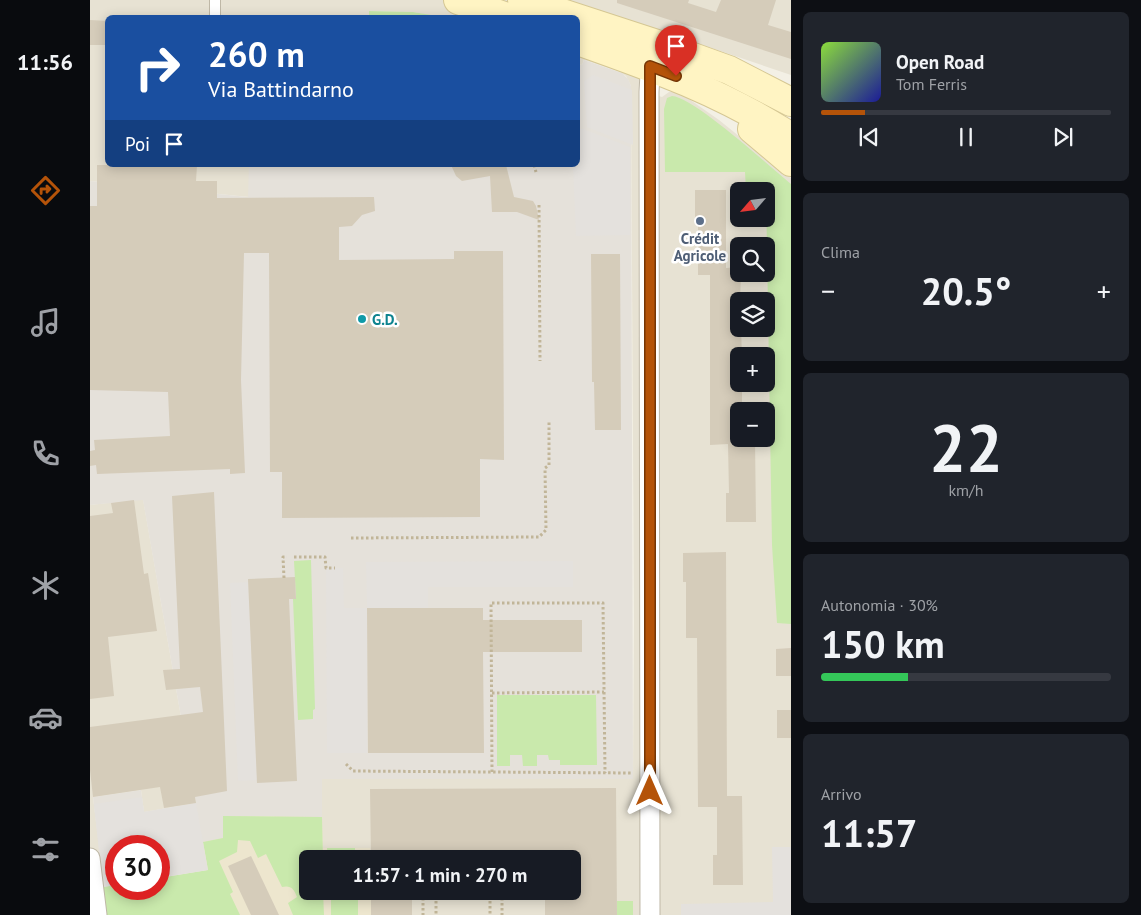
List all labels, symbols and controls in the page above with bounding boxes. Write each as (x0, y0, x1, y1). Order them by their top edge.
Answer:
pin (655, 25, 697, 76)
text: 260 m (208, 31, 305, 77)
icon: arrive (662, 32, 690, 60)
icon: right (125, 35, 190, 100)
text: 11:56 (17, 48, 73, 76)
text: Open Road (896, 50, 984, 74)
text: Tom Ferris (896, 74, 967, 94)
text: Via Battindarno (208, 75, 354, 103)
icon: previous (855, 123, 883, 151)
icon: pause (952, 123, 980, 151)
icon: next (1049, 123, 1077, 151)
icon: arrive (160, 130, 188, 158)
text: Poi (125, 132, 150, 156)
icon: directions (28, 173, 63, 208)
north arrow (730, 182, 775, 228)
map controls (730, 182, 775, 447)
marker: Crédit Agricole (694, 215, 706, 227)
place label: Crédit Agricole (674, 229, 727, 265)
button: search (730, 237, 775, 282)
text: Clima (821, 242, 860, 262)
text: 20.5° (921, 266, 1011, 315)
text: − (821, 272, 835, 309)
text: + (1097, 272, 1111, 309)
button: layers (730, 292, 775, 337)
icon: music (28, 305, 63, 340)
place label: G.D. (372, 310, 398, 329)
marker: G.D. (356, 313, 368, 325)
button: + (730, 347, 775, 392)
button: − (730, 402, 775, 447)
text: 22 (929, 405, 1003, 489)
icon: phone (28, 436, 63, 471)
text: km/h (948, 480, 984, 500)
icon: climate (28, 568, 63, 603)
text: Autonomia · 30% (821, 595, 938, 615)
text: 150 km (821, 619, 945, 668)
icon: car (28, 700, 63, 735)
position arrow (623, 764, 675, 816)
text: Arrivo (821, 784, 862, 804)
text: 11:57 (821, 808, 917, 857)
icon: filters (28, 832, 63, 867)
speed limit sign: 30 (105, 835, 170, 900)
text: 11:57 · 1 min · 270 m (353, 863, 527, 887)

